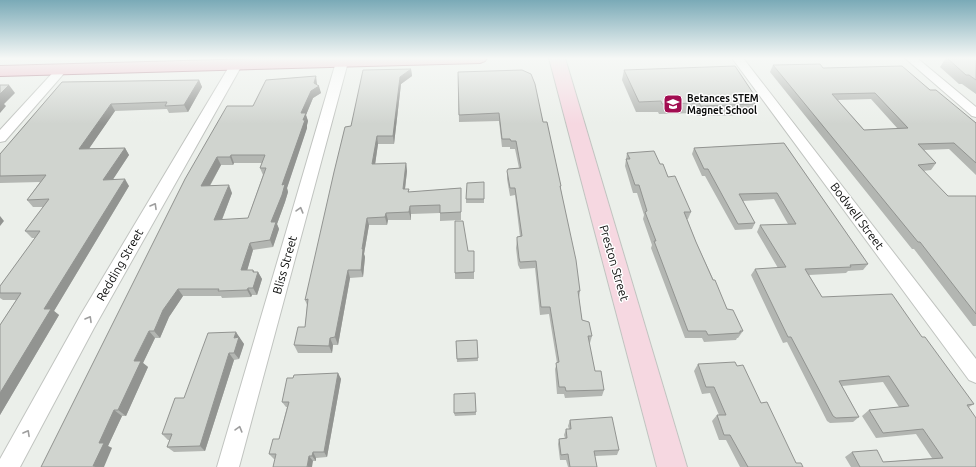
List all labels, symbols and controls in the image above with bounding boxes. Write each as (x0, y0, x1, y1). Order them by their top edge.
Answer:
school or university icon: Betances STEM Magnet School (662, 93, 684, 115)
place label: Betances STEM Magnet School (687, 93, 759, 116)
street label: Bodwell Street (828, 180, 887, 252)
one-way arrow (150, 203, 157, 210)
one-way arrow (295, 207, 304, 214)
street label: Preston Street (597, 223, 632, 303)
street label: Redding Street (94, 226, 146, 303)
street label: Bliss Street (270, 234, 299, 296)
one-way arrow (85, 316, 92, 323)
one-way arrow (234, 426, 243, 433)
one-way arrow (22, 430, 30, 437)

